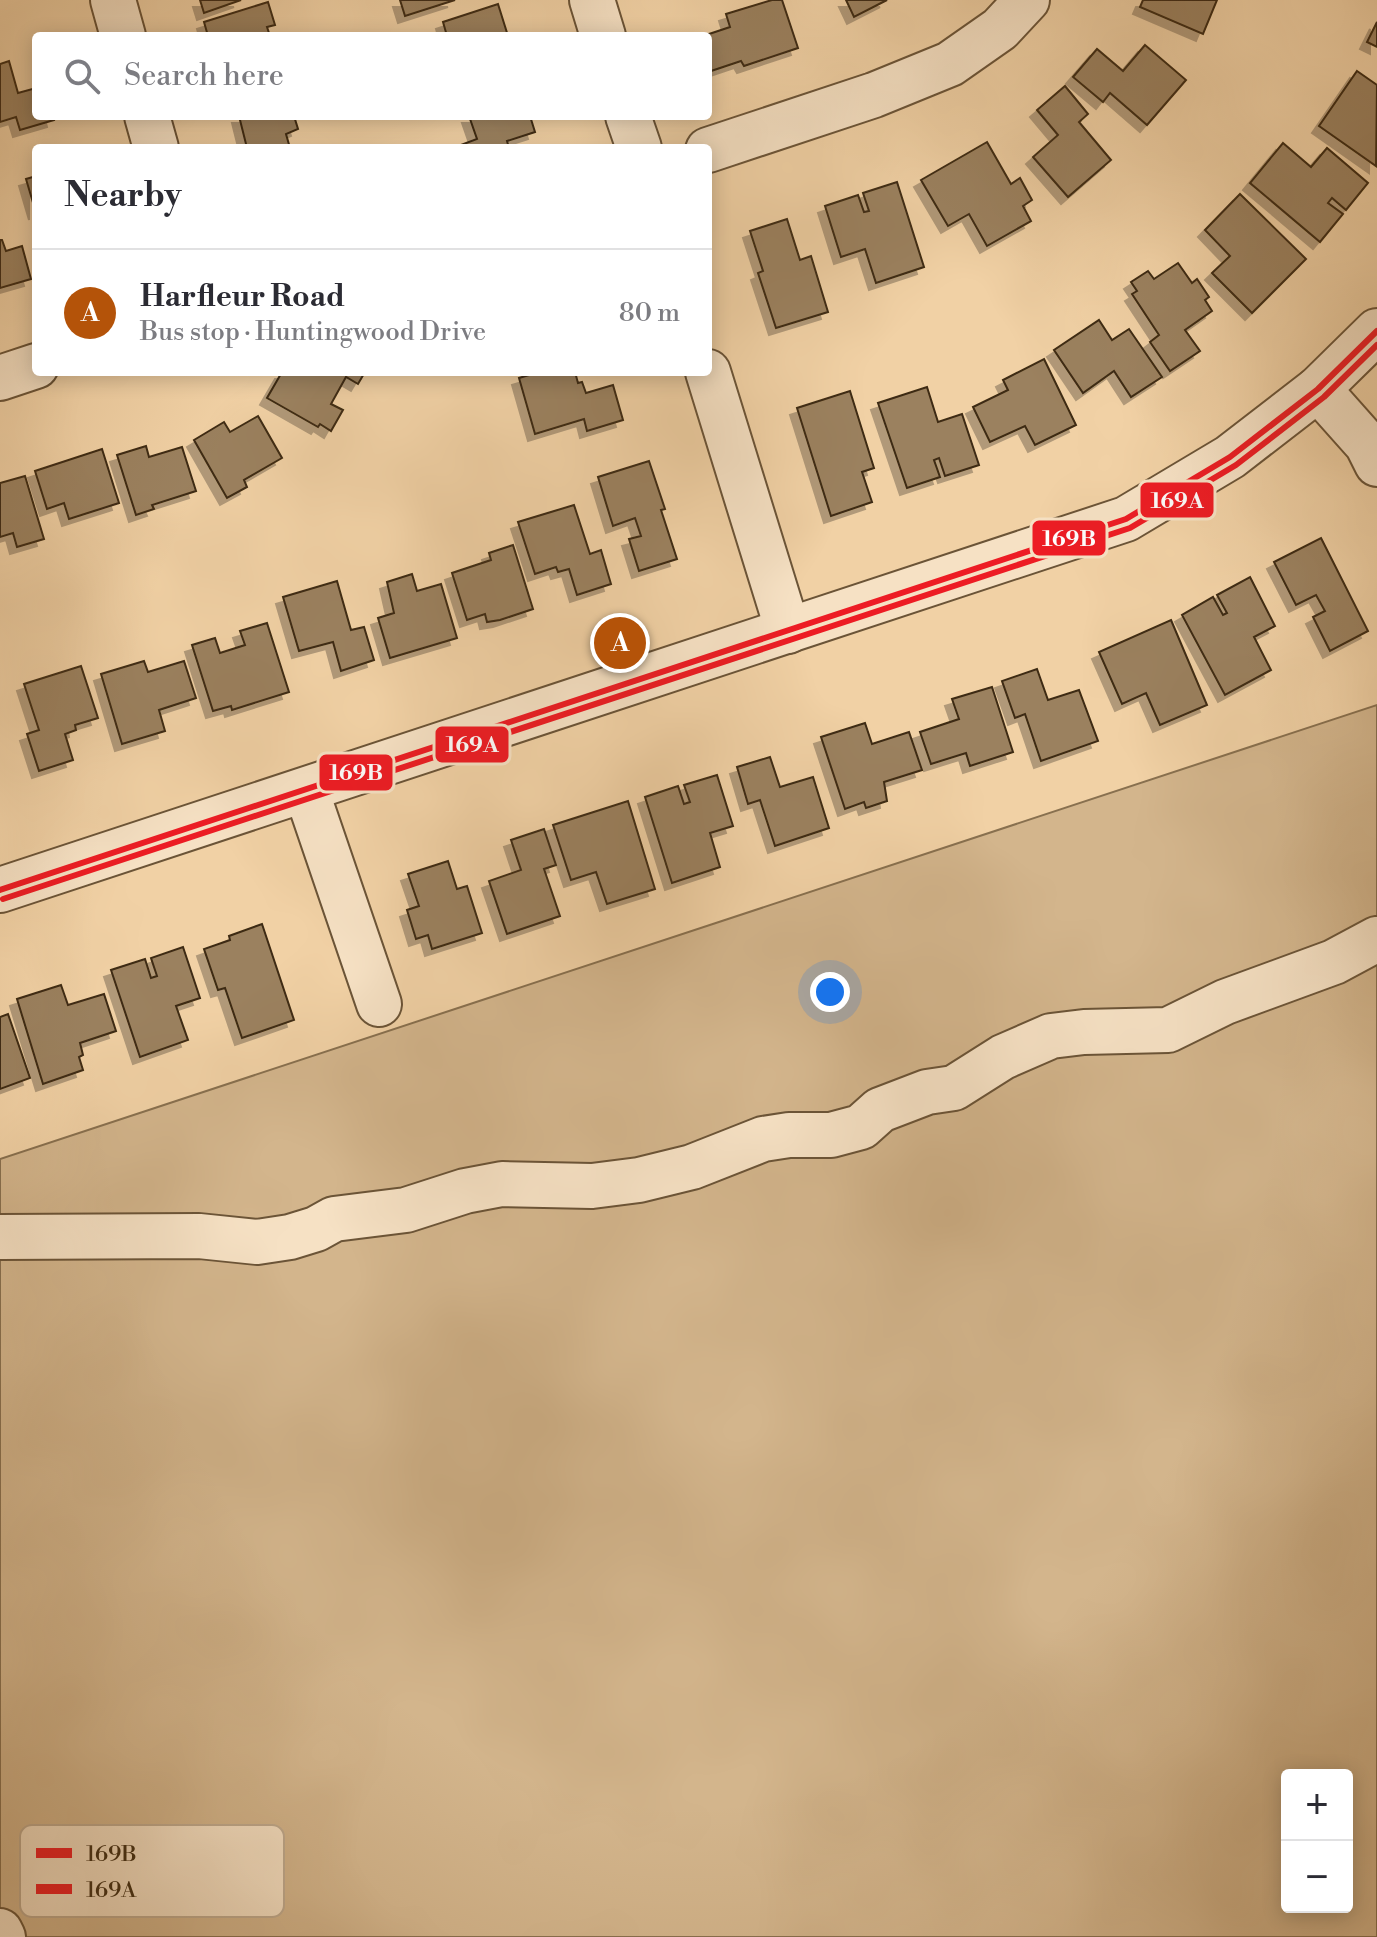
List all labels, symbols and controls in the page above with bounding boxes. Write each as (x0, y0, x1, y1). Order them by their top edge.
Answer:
search box (32, 32, 712, 120)
icon: search (60, 54, 104, 98)
text: Search here (124, 57, 284, 95)
text: Nearby (64, 175, 182, 217)
text: Harfleur Road (140, 278, 345, 316)
text: A (81, 297, 99, 329)
text: 80 m (619, 297, 680, 329)
text: Bus stop · Huntingwood Drive (140, 316, 486, 348)
line badge: 169A (1139, 481, 1215, 519)
text: 169A (1150, 488, 1205, 515)
line badge: 169B (1031, 519, 1107, 557)
text: 169B (1042, 526, 1096, 553)
pin: A (594, 613, 646, 673)
line badge: 169A (434, 725, 510, 764)
text: 169A (445, 732, 500, 759)
line badge: 169B (318, 753, 394, 792)
text: 169B (329, 760, 383, 787)
your location (810, 972, 850, 1012)
map controls (1281, 1769, 1353, 1913)
button: + (1281, 1769, 1353, 1841)
legend (20, 1825, 284, 1917)
text: 169B (86, 1841, 137, 1868)
button: − (1281, 1841, 1353, 1913)
text: 169A (86, 1877, 137, 1904)

